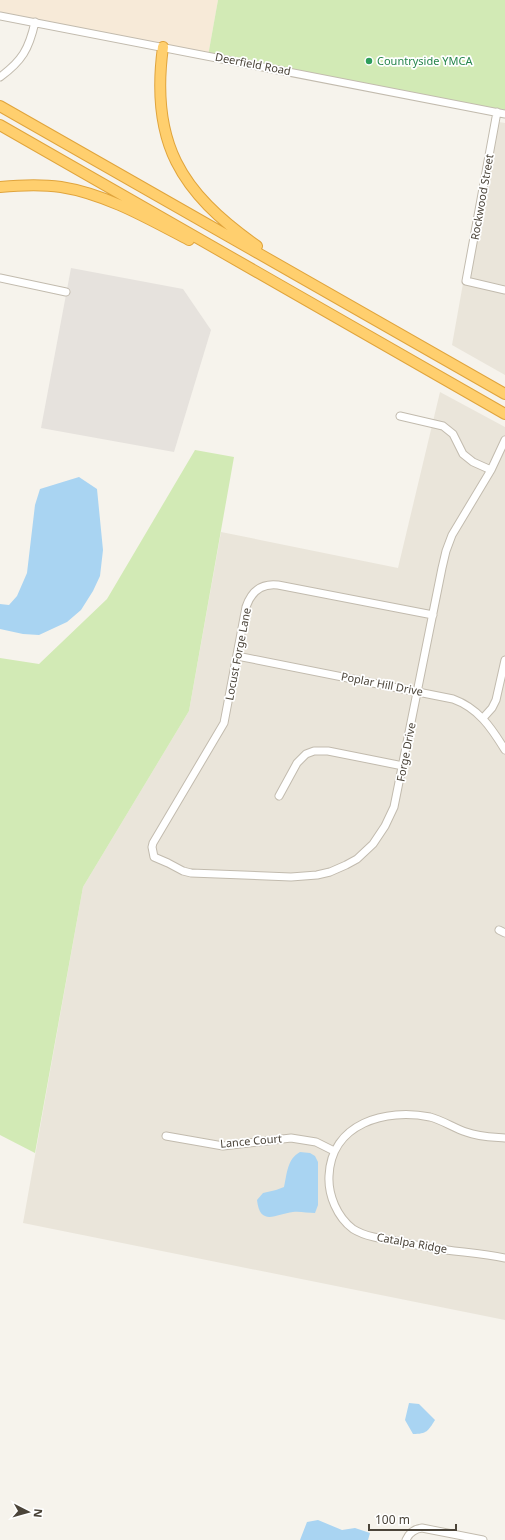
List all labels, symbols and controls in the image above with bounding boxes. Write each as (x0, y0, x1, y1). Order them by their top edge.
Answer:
street label: Deerfield Road (214, 49, 292, 78)
place label: Countryside YMCA (377, 53, 473, 68)
marker: Countryside YMCA (364, 56, 374, 66)
street label: Rockwood Street (467, 153, 496, 241)
street label: Locust Forge Lane (221, 606, 254, 702)
street label: Poplar Hill Drive (340, 668, 424, 699)
street label: Forge Drive (392, 721, 419, 783)
street label: Lance Court (219, 1130, 283, 1151)
street label: Catalpa Ridge (376, 1229, 449, 1256)
north arrow (8, 1492, 48, 1532)
scale bar (369, 1506, 456, 1532)
text: N (31, 1508, 46, 1518)
text: 100 m (375, 1511, 410, 1528)

